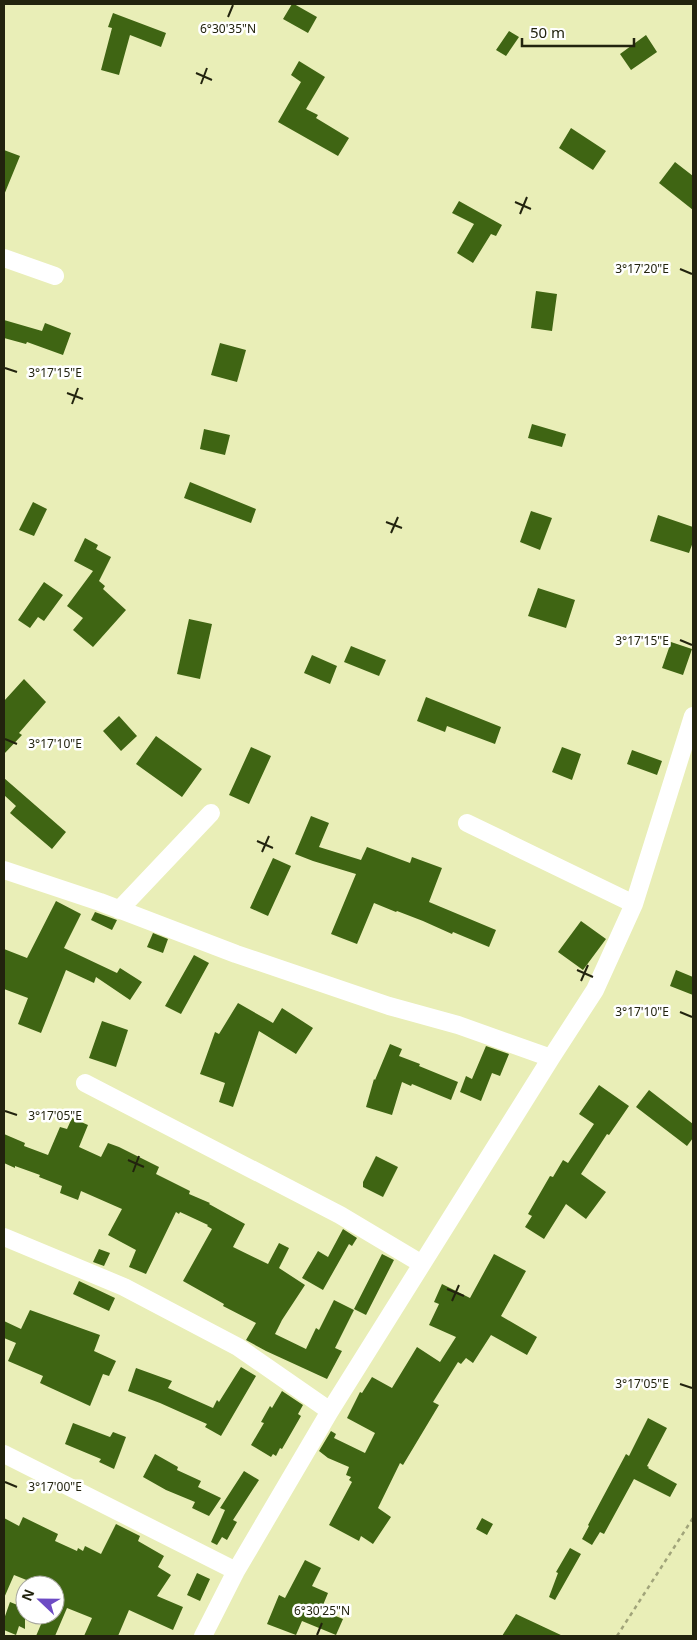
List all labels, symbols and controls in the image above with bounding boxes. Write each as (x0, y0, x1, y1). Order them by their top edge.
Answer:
scale bar (522, 15, 634, 47)
text: 6°30'35"N (200, 20, 256, 37)
text: 50 m (530, 22, 565, 42)
text: 3°17'20"E (615, 260, 669, 277)
text: 3°17'15"E (28, 364, 82, 381)
text: 3°17'15"E (615, 632, 669, 649)
text: 3°17'10"E (28, 735, 82, 752)
text: 3°17'10"E (615, 1003, 669, 1020)
text: 3°17'05"E (28, 1107, 82, 1124)
text: 3°17'05"E (615, 1375, 669, 1392)
text: 3°17'00"E (28, 1478, 82, 1495)
north arrow (15, 1575, 65, 1625)
text: N (17, 1586, 38, 1604)
text: 6°30'25"N (294, 1602, 350, 1619)

